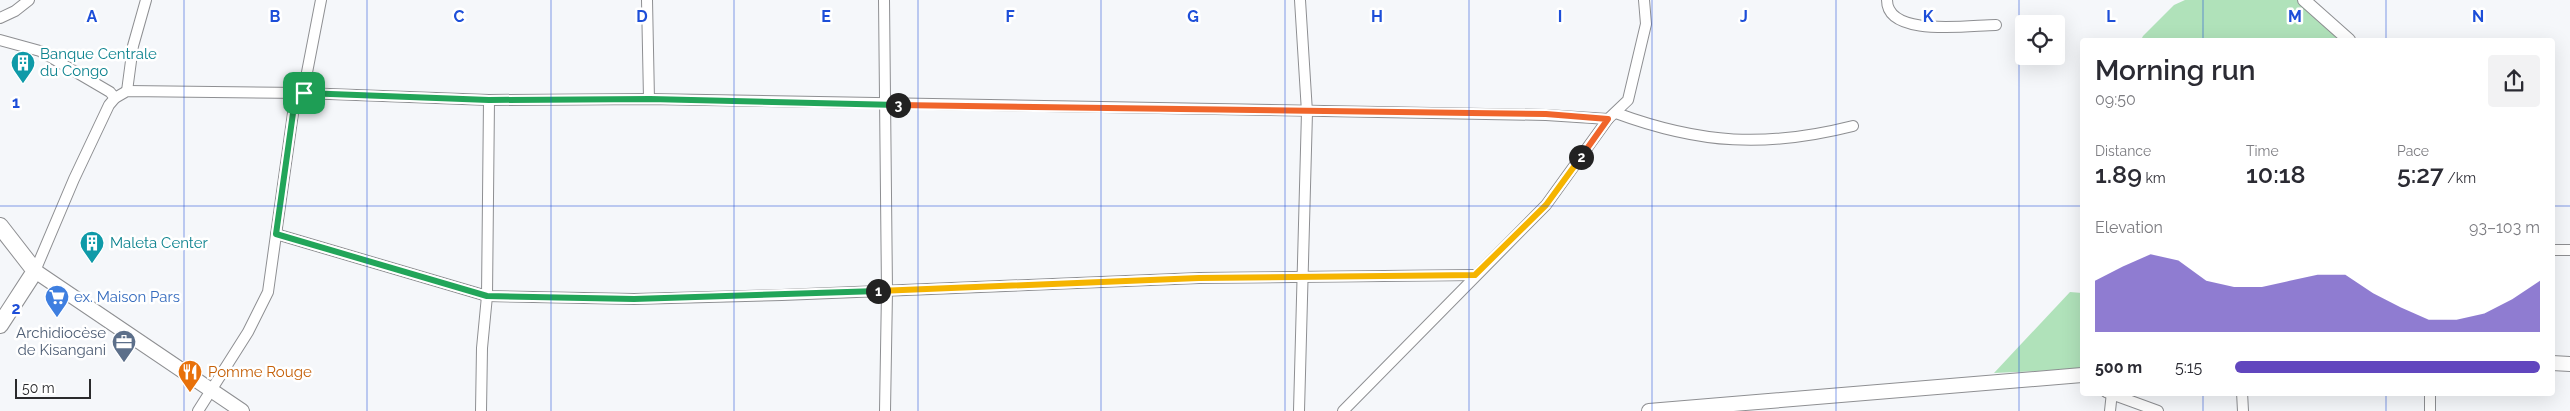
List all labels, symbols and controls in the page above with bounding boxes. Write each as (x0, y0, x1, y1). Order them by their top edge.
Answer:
text: A (87, 7, 98, 26)
text: B (270, 7, 281, 26)
text: C (454, 7, 465, 26)
text: D (636, 7, 648, 26)
text: E (821, 7, 831, 26)
text: F (1005, 7, 1015, 26)
text: G (1187, 7, 1199, 26)
text: H (1371, 7, 1383, 26)
text: I (1558, 7, 1562, 26)
text: J (1740, 7, 1748, 26)
text: K (1923, 7, 1934, 26)
text: L (2106, 7, 2116, 26)
text: M (2288, 7, 2302, 26)
text: N (2472, 7, 2484, 26)
map controls (2015, 15, 2065, 65)
button: locate (2015, 15, 2065, 65)
place label: Banque Centrale du Congo (40, 45, 157, 80)
building icon: Banque Centrale du Congo (10, 50, 36, 84)
text: Morning run (2095, 54, 2255, 87)
button: share (2488, 55, 2540, 107)
pin (283, 72, 325, 114)
icon: arrive (290, 79, 318, 107)
text: 09:50 (2095, 90, 2136, 109)
pin: 3 (886, 92, 910, 118)
text: 1 (12, 93, 20, 112)
text: 3 (895, 97, 902, 113)
text: Distance (2095, 143, 2151, 159)
text: Time (2246, 143, 2279, 159)
text: Pace (2397, 143, 2429, 159)
pin: 2 (1568, 144, 1594, 170)
text: 2 (1578, 149, 1585, 165)
text: 1.89 (2095, 159, 2142, 189)
text: 10:18 (2246, 159, 2306, 189)
text: 5:27 (2397, 159, 2444, 189)
text: km (2142, 170, 2166, 186)
text: /km (2444, 170, 2476, 186)
text: Elevation (2095, 218, 2163, 237)
text: 93–103 m (2469, 218, 2540, 237)
building icon: Maleta Center (79, 230, 105, 264)
place label: Maleta Center (110, 234, 209, 252)
pin: 1 (866, 278, 890, 304)
text: 1 (875, 283, 882, 299)
supermarket icon: ex. Maison Pars (44, 284, 70, 318)
place label: ex. Maison Pars (74, 288, 180, 306)
text: 2 (11, 299, 21, 318)
place label: Archidiocèse de Kisangani (16, 324, 106, 359)
office icon: Archidiocèse de Kisangani (111, 329, 137, 363)
text: 500 m (2095, 358, 2142, 377)
text: 5:15 (2175, 358, 2202, 377)
restaurant icon: Pomme Rouge (177, 359, 203, 393)
place label: Pomme Rouge (208, 363, 312, 381)
scale bar (15, 376, 91, 399)
text: 50 m (22, 380, 55, 396)

